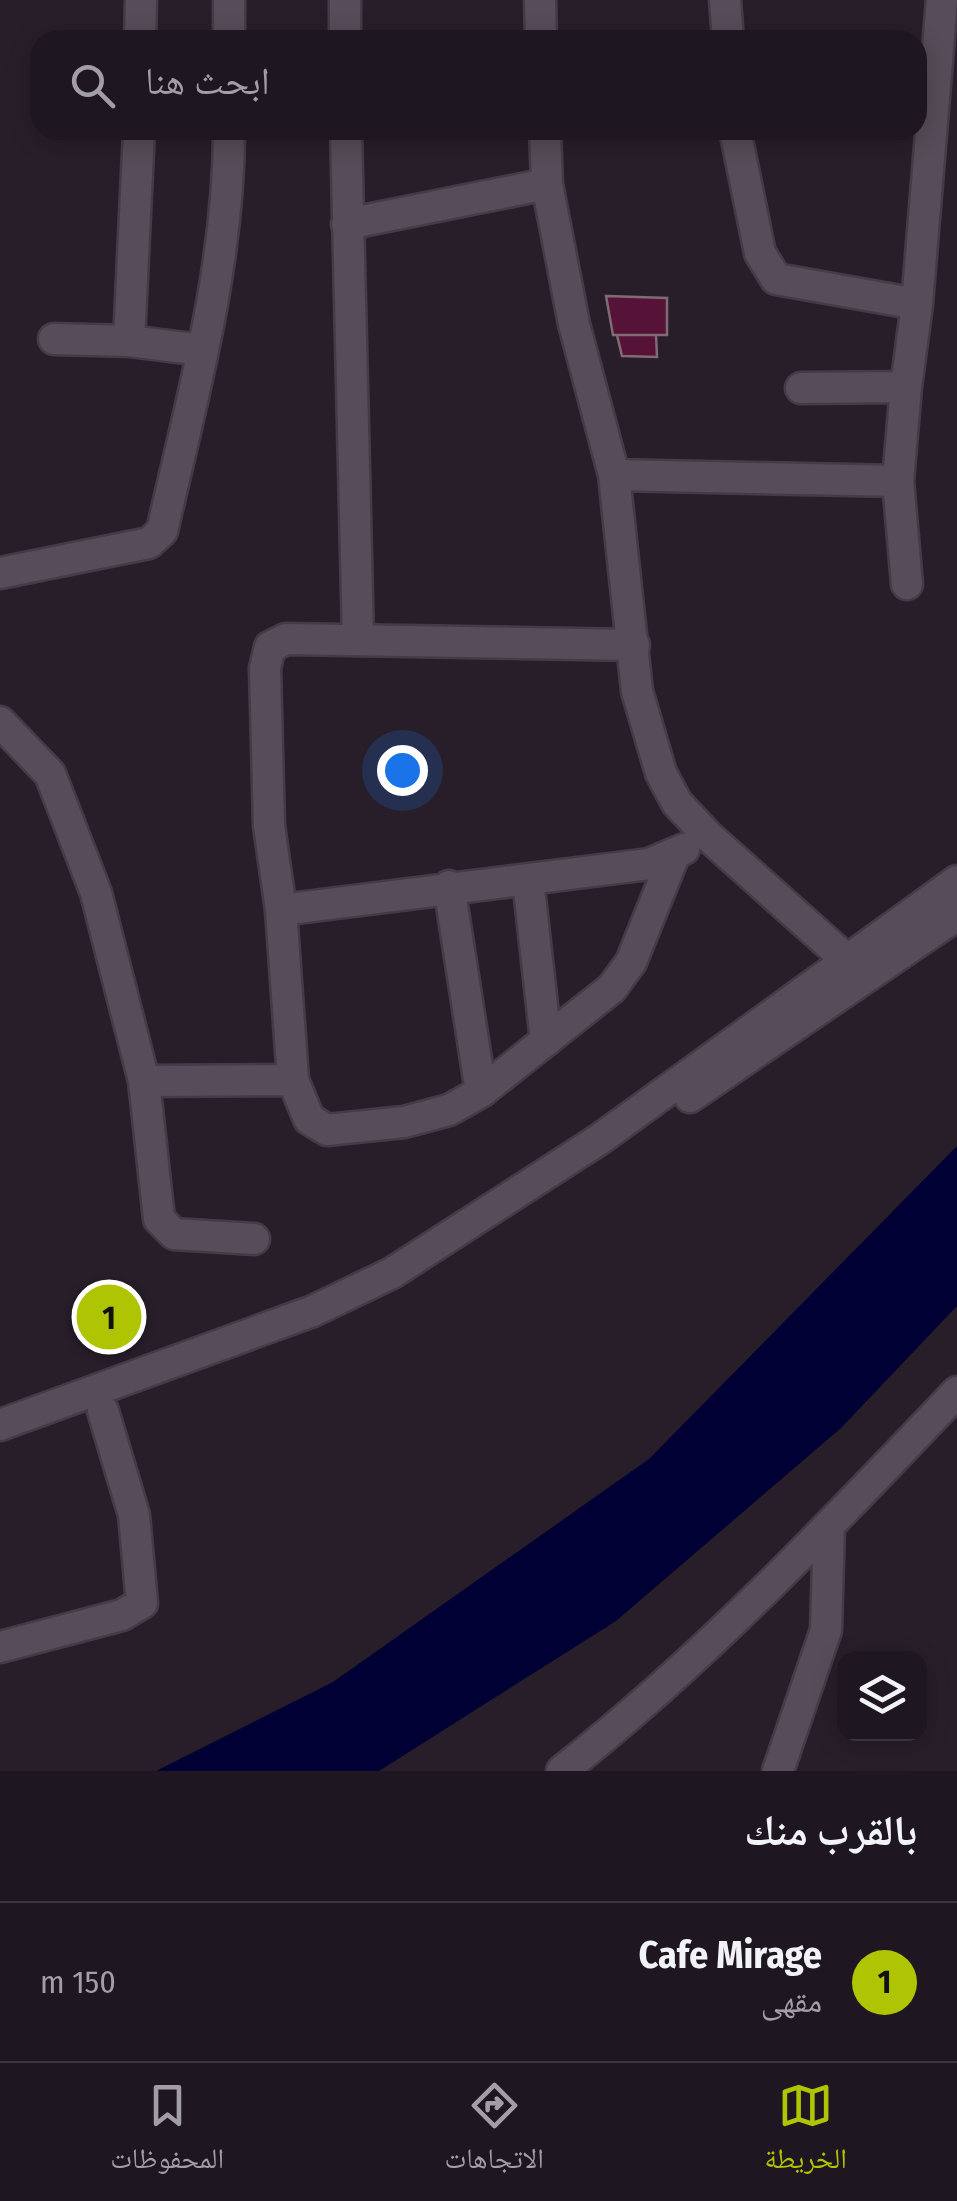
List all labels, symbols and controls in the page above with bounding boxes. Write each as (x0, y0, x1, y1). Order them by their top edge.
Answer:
search box (30, 30, 927, 140)
icon: search (65, 58, 120, 113)
text: ابحث هنا (145, 58, 270, 104)
your location (377, 745, 428, 796)
pin: 1 (76, 1280, 142, 1354)
map controls (837, 1651, 927, 1741)
button: layers (837, 1651, 927, 1741)
text: بالقرب منك (744, 1806, 917, 1856)
text: Cafe Mirage (638, 1932, 822, 1978)
text: 150 m (40, 1963, 116, 2001)
text: 1 (878, 1963, 891, 2001)
text: مقهى (761, 1982, 822, 2020)
tab: المحفوظات (110, 2078, 224, 2186)
tab: الاتجاهات (445, 2078, 544, 2186)
tab: الخريطة (764, 2078, 847, 2186)

